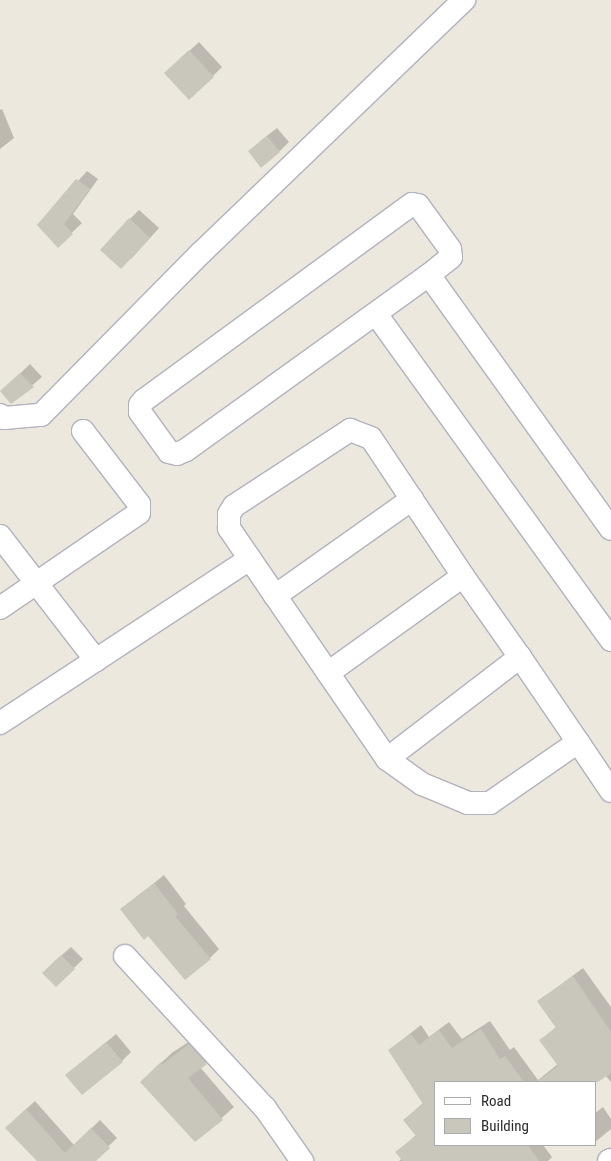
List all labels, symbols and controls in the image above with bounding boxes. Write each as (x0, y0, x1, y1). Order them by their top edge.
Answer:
legend (434, 1081, 596, 1146)
text: Road (481, 1092, 511, 1110)
text: Building (481, 1117, 529, 1135)

